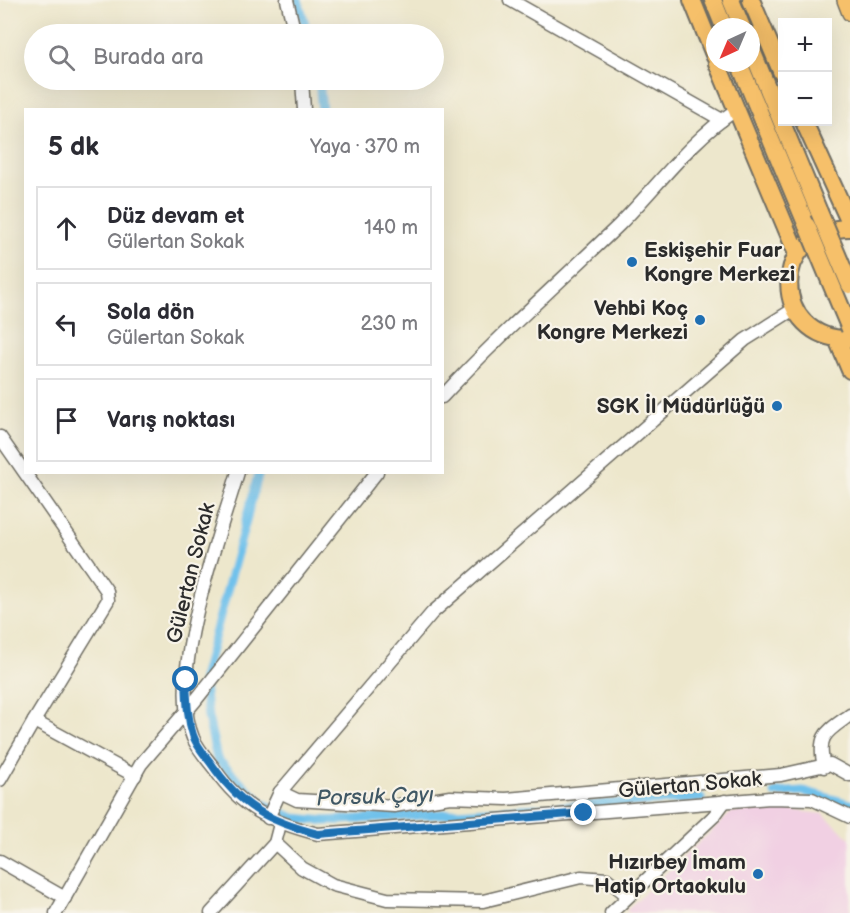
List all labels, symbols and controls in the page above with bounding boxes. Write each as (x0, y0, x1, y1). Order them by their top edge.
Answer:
north arrow (706, 18, 760, 72)
map controls (778, 18, 832, 126)
button: + (778, 18, 832, 72)
search box (24, 24, 444, 90)
icon: search (45, 41, 78, 74)
text: Burada ara (93, 44, 204, 71)
button: − (778, 72, 832, 126)
text: 5 dk (48, 132, 99, 163)
text: Yaya · 370 m (310, 135, 420, 159)
text: Düz devam et (107, 203, 244, 230)
icon: ahead (50, 212, 83, 245)
text: 140 m (364, 216, 418, 240)
text: Gülertan Sokak (107, 230, 244, 254)
place label: Eskişehir Fuar Kongre Merkezi (644, 238, 795, 287)
marker: Eskişehir Fuar Kongre Merkezi (625, 255, 639, 269)
place label: Vehbi Koç Kongre Merkezi (537, 296, 688, 345)
text: Sola dön (107, 299, 195, 326)
icon: left (50, 308, 83, 341)
text: 230 m (361, 312, 418, 336)
marker: Vehbi Koç Kongre Merkezi (693, 313, 707, 327)
text: Gülertan Sokak (107, 326, 244, 350)
place label: SGK İl Müdürlüğü (597, 393, 765, 419)
marker: SGK İl Müdürlüğü (770, 399, 784, 413)
icon: arrive (50, 404, 83, 437)
text: Varış noktası (107, 407, 235, 434)
street label: Gülertan Sokak (161, 499, 221, 646)
route start (172, 666, 198, 692)
street label: Gülertan Sokak (617, 766, 763, 804)
water label: Porsuk Çayı (316, 781, 434, 813)
route end (570, 799, 596, 825)
place label: Hızırbey İmam Hatip Ortaokulu (594, 849, 746, 899)
marker: Hızırbey İmam Hatip Ortaokulu (751, 867, 765, 881)

